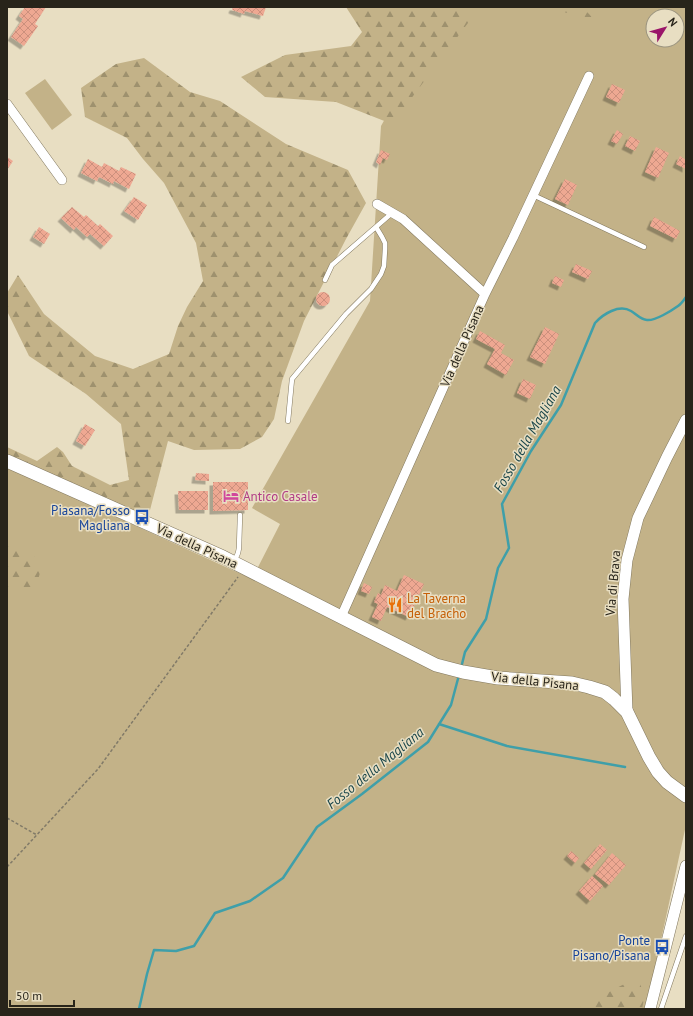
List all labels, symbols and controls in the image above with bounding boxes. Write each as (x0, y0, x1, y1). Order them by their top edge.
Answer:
north arrow (645, 8, 685, 48)
text: N (665, 15, 681, 29)
street label: Via della Pisana (436, 302, 488, 391)
water label: Fosso della Magliana (489, 382, 565, 496)
hotel icon: Antico Casale (222, 487, 240, 505)
place label: Antico Casale (243, 488, 318, 505)
place label: Piasana/Fosso Magliana (51, 502, 130, 534)
bus stop icon: Piasana/Fosso Magliana (133, 508, 151, 526)
street label: Via della Pisana (153, 519, 241, 572)
street label: Via di Brava (602, 549, 624, 618)
place label: La Taverna del Bracho (407, 590, 466, 622)
restaurant icon: La Taverna del Bracho (386, 596, 404, 614)
street label: Via della Pisana (489, 668, 580, 694)
water label: Fosso della Magliana (323, 723, 428, 813)
place label: Ponte Pisano/Pisana (572, 932, 650, 964)
bus stop icon: Ponte Pisano/Pisana (653, 938, 671, 956)
scale bar (10, 982, 74, 1008)
text: 50 m (16, 988, 42, 1003)

